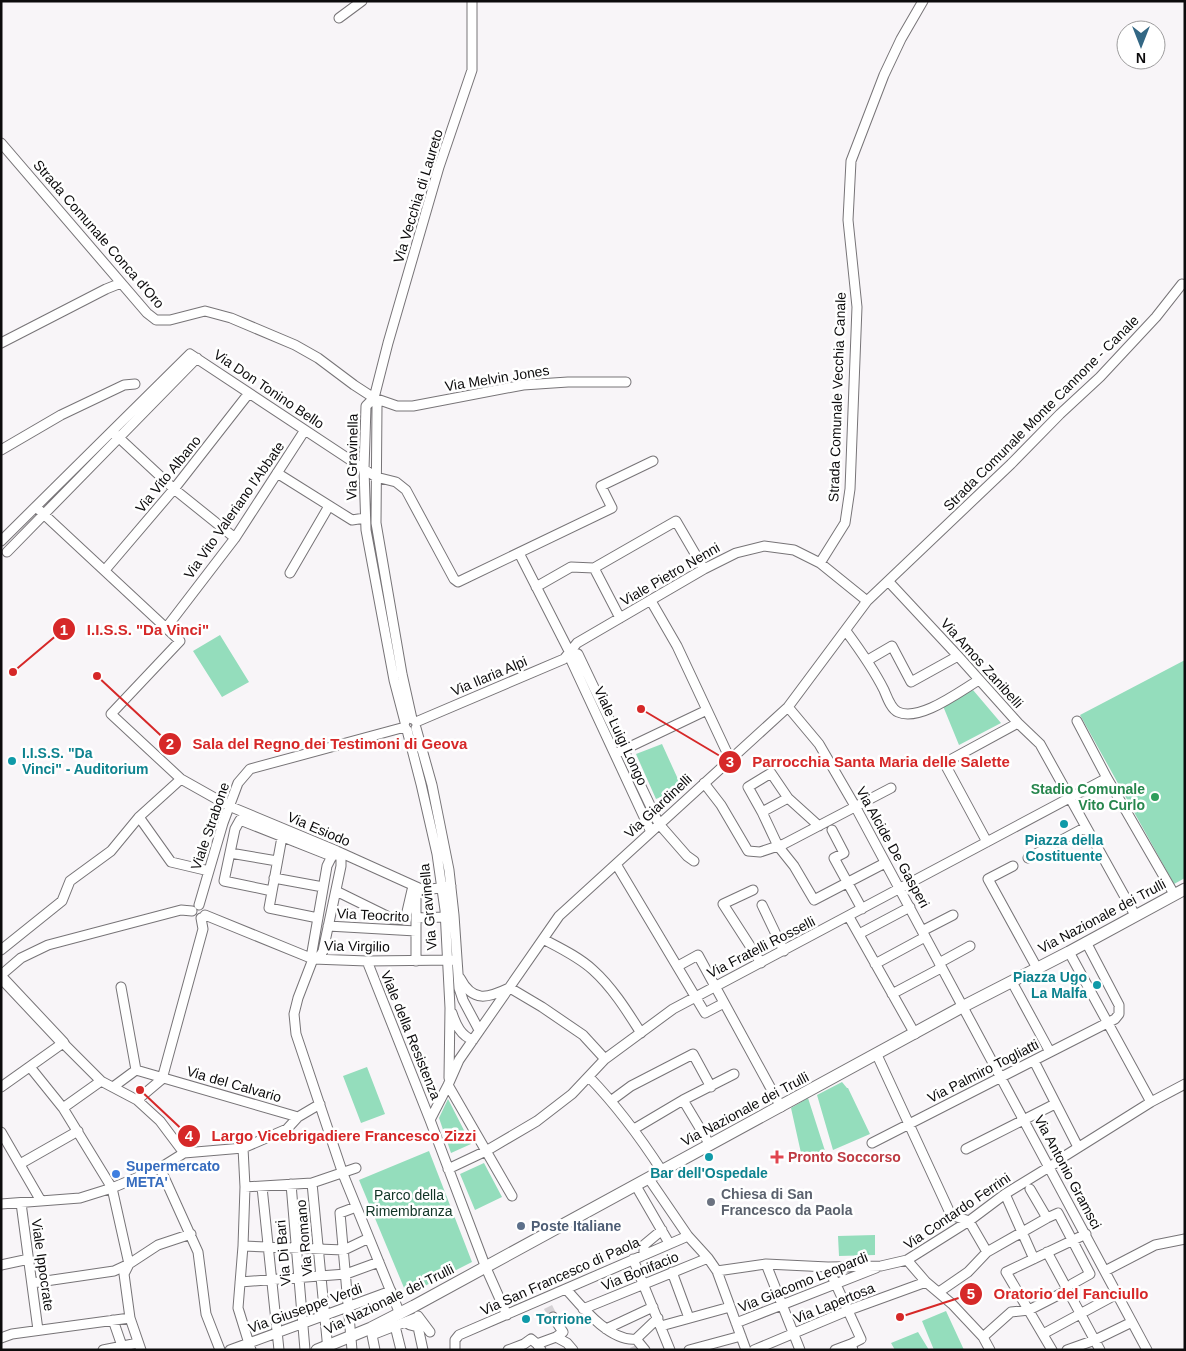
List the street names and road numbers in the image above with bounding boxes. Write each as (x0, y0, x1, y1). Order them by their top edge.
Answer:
street label: Via Vecchia di Laureto (390, 127, 446, 265)
street label: Strada Comunale Conca d'Oro (30, 157, 168, 311)
street label: Strada Comunale Vecchia Canale (825, 292, 849, 502)
street label: Strada Comunale Monte Cannone - Canale (940, 312, 1142, 514)
street label: Via Don Tonino Bello (211, 346, 327, 432)
street label: Via Melvin Jones (444, 362, 550, 394)
street label: Via Gravinella (343, 413, 361, 501)
street label: Via Vito Albano (132, 432, 204, 516)
street label: Via Vito Valeriano l'Abbate (180, 438, 288, 582)
street label: Viale Pietro Nenni (618, 539, 722, 609)
street label: Via Amos Zanibelli (938, 615, 1026, 711)
street label: Via Ilaria Alpi (449, 653, 529, 699)
street label: Viale Luigi Longo (591, 684, 651, 788)
street label: Via Giardinelli (621, 771, 695, 841)
street label: Viale Strabone (188, 780, 233, 872)
street label: Via Alcide De Gasperi (853, 784, 933, 910)
street label: Via Esiodo (285, 809, 353, 849)
street label: Via Gravinella (416, 863, 440, 951)
street label: Via Nazionale dei Trulli (1035, 876, 1169, 956)
street label: Via Teocrito (336, 905, 410, 925)
street label: Via Fratelli Rosselli (704, 913, 818, 981)
street label: Via Virgilio (324, 937, 390, 955)
street label: Viale della Resistenza (378, 968, 444, 1102)
street label: Via Palmiro Togliatti (925, 1036, 1041, 1106)
street label: Via del Calvario (185, 1063, 283, 1105)
street label: Via Nazionale dei Trulli (678, 1069, 812, 1149)
street label: Via Antonio Gramsci (1031, 1112, 1105, 1232)
street label: Via Contardo Ferrini (901, 1169, 1013, 1253)
street label: Via Romano (293, 1199, 315, 1277)
street label: Viale Ippocrate (29, 1218, 57, 1312)
street label: Via Di Bari (272, 1219, 294, 1287)
street label: Via San Francesco di Paola (478, 1234, 642, 1318)
street label: Via Bonifacio (599, 1248, 681, 1294)
street label: Via Giacomo Leopardi (736, 1249, 870, 1315)
street label: Via Nazionale dei Trulli (322, 1261, 456, 1337)
street label: Via Lapertosa (791, 1279, 877, 1327)
street label: Via Giuseppe Verdi (246, 1280, 364, 1336)

